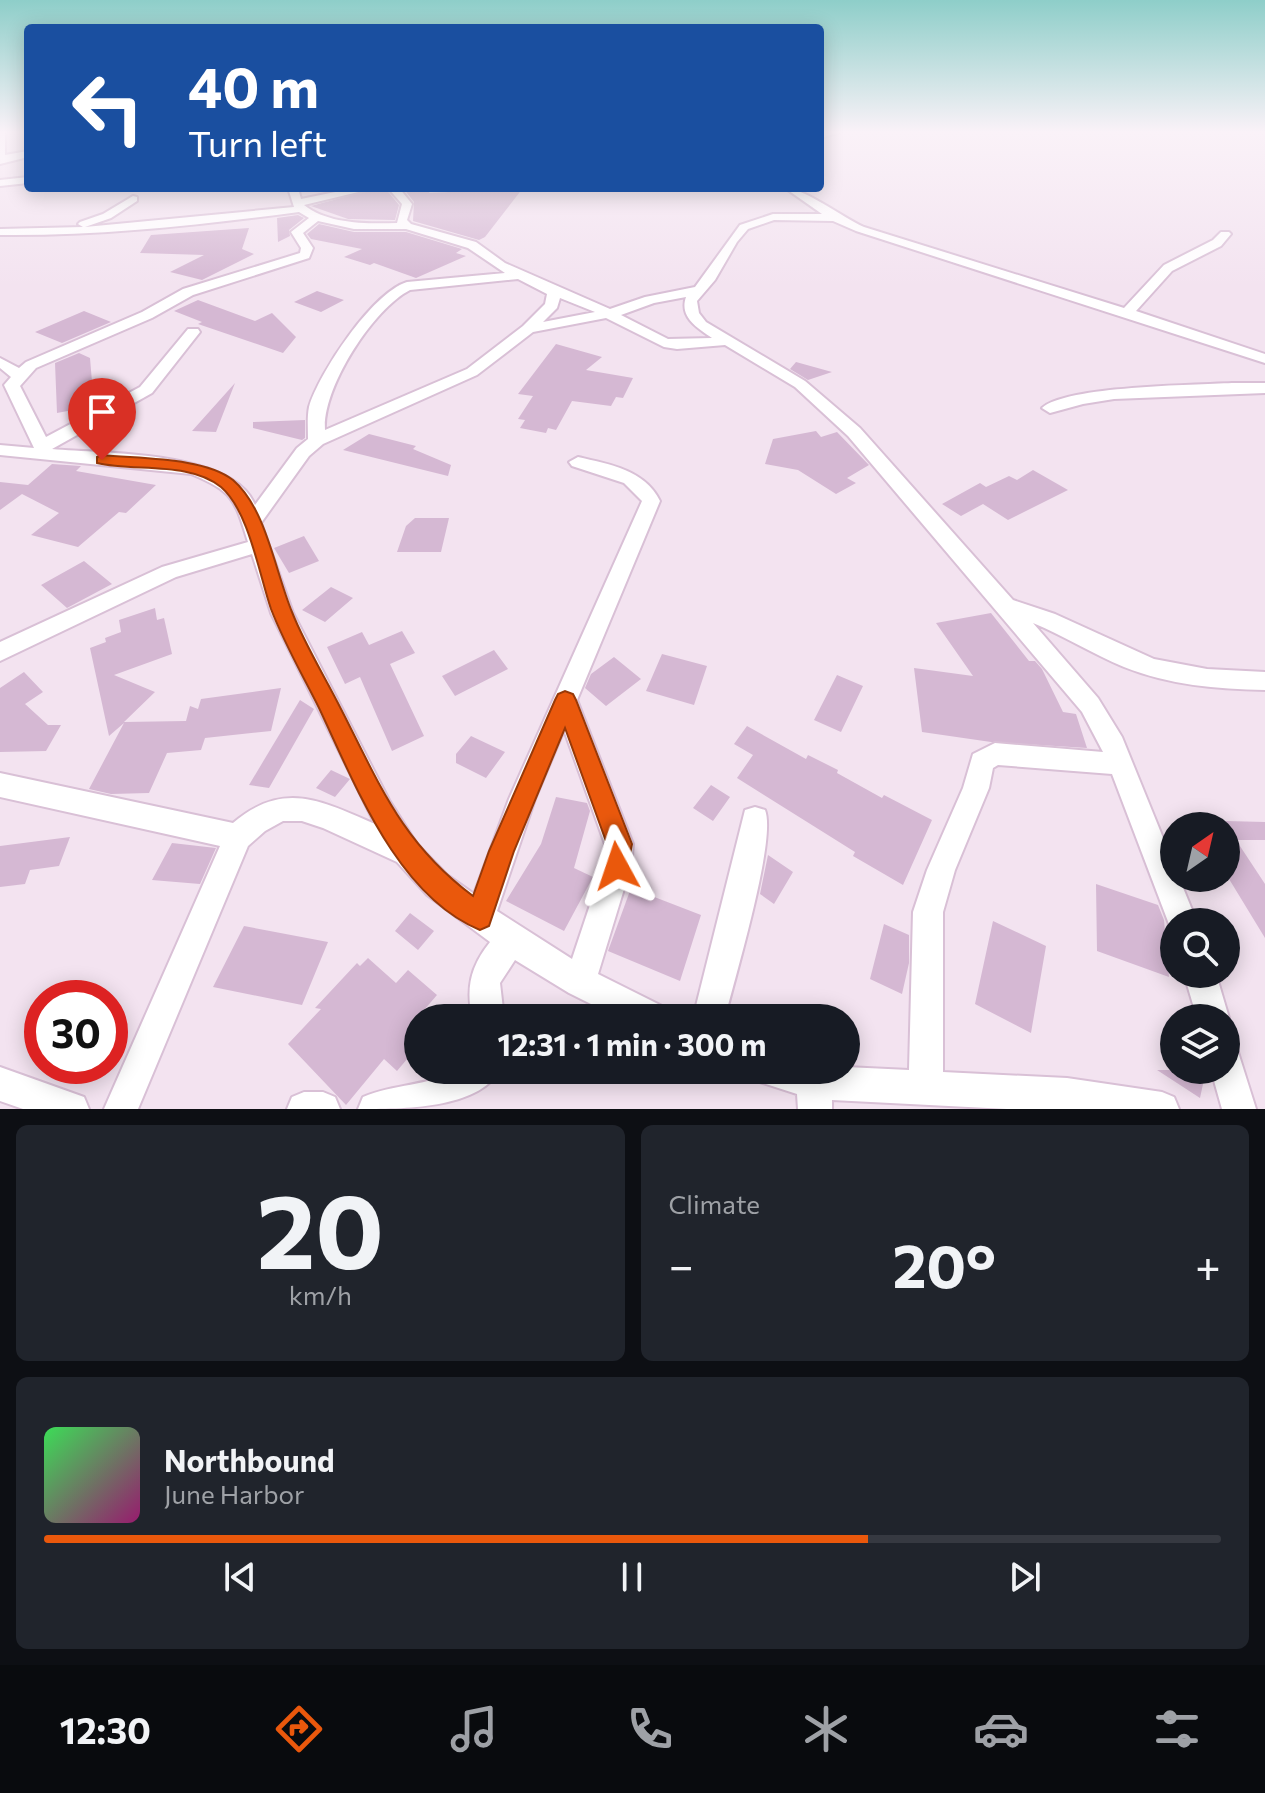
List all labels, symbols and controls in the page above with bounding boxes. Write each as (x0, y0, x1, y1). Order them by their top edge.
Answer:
text: 40 m (188, 51, 319, 120)
icon: left (56, 56, 160, 160)
text: Turn left (188, 120, 327, 164)
pin (68, 378, 136, 460)
icon: arrive (80, 390, 124, 434)
north arrow (1160, 812, 1240, 892)
map controls (1160, 812, 1240, 1084)
position arrow (575, 824, 659, 908)
button: search (1160, 908, 1240, 988)
speed limit sign: 30 (24, 980, 128, 1084)
button: layers (1160, 1004, 1240, 1084)
text: 12:31 · 1 min · 300 m (498, 1025, 766, 1062)
text: 20 (256, 1163, 384, 1290)
text: Climate (669, 1188, 760, 1219)
text: 20° (893, 1227, 996, 1300)
text: − (669, 1237, 694, 1291)
text: + (1195, 1237, 1221, 1291)
text: km/h (289, 1279, 352, 1310)
text: Northbound (164, 1441, 335, 1478)
text: June Harbor (164, 1478, 304, 1509)
icon: previous (218, 1555, 262, 1599)
icon: pause (610, 1555, 654, 1599)
icon: next (1003, 1555, 1047, 1599)
icon: directions (271, 1701, 327, 1757)
icon: music (446, 1701, 502, 1757)
icon: phone (622, 1701, 678, 1757)
icon: climate (798, 1701, 854, 1757)
icon: car (973, 1701, 1029, 1757)
icon: filters (1149, 1701, 1205, 1757)
text: 12:30 (60, 1707, 151, 1751)

